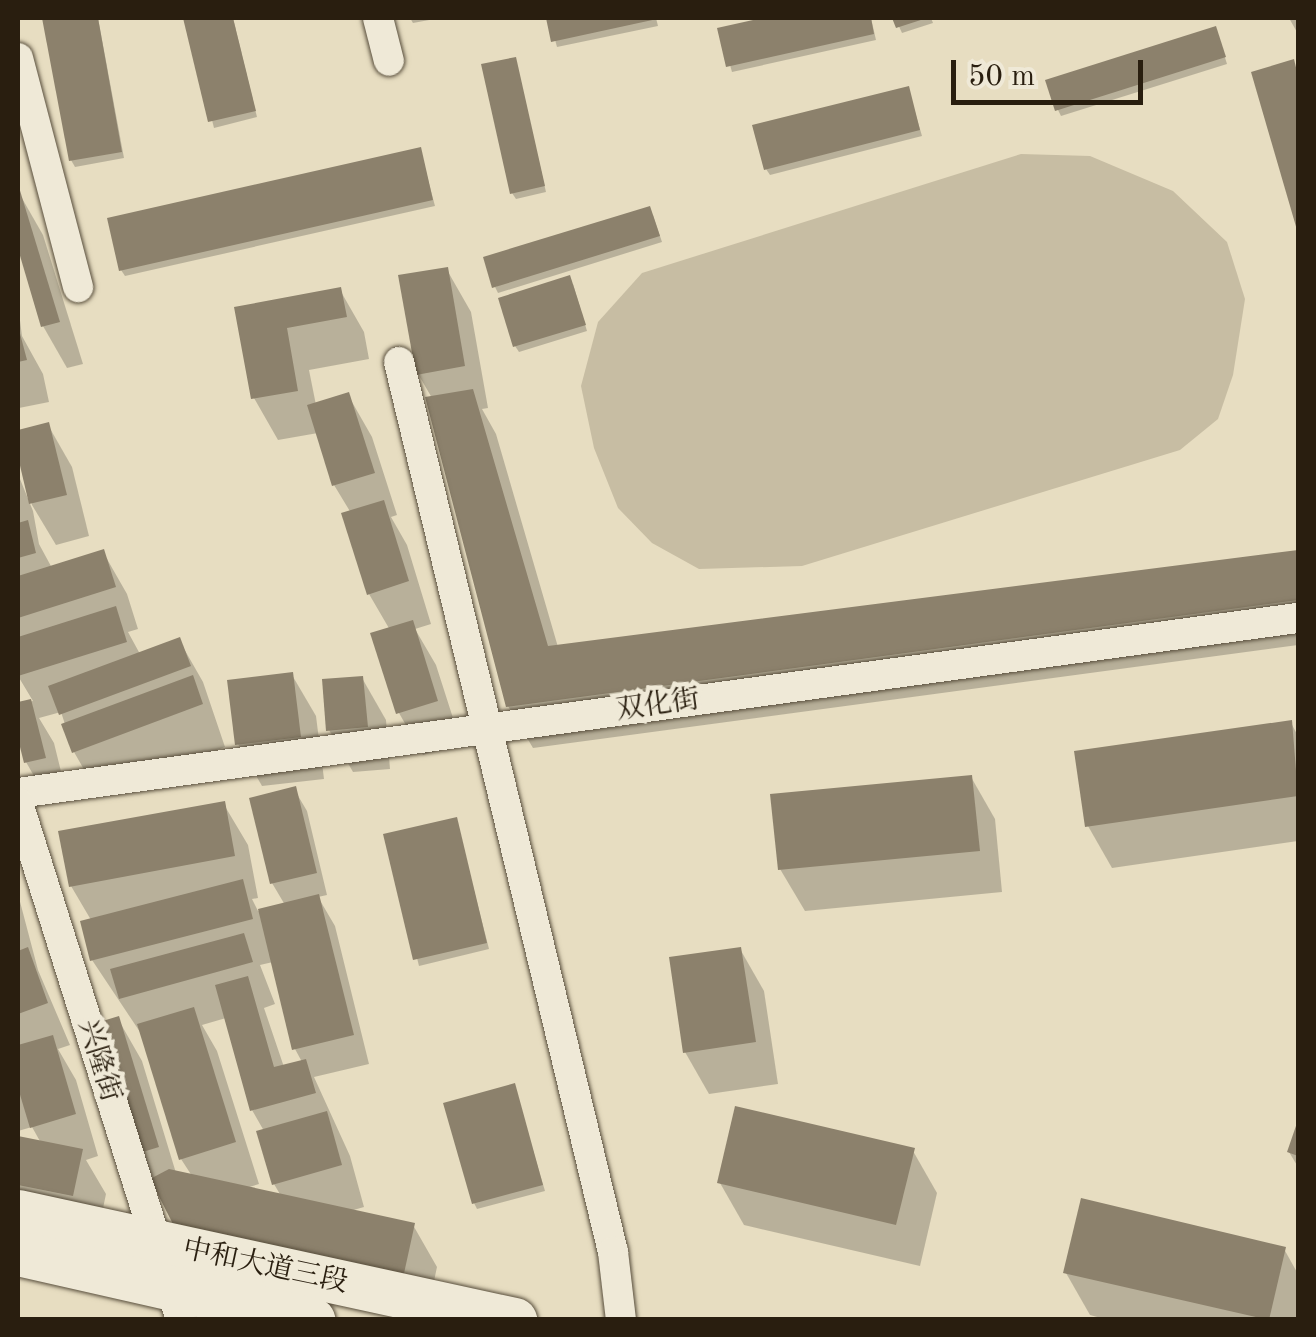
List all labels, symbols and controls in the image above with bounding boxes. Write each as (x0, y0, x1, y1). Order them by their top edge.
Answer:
scale bar (956, 40, 1148, 102)
text: 50 m (968, 62, 1035, 92)
street label: 双化街 (614, 684, 702, 728)
street label: 兴隆街 (70, 1016, 126, 1106)
street label: 中和大道三段 (179, 1233, 351, 1301)

